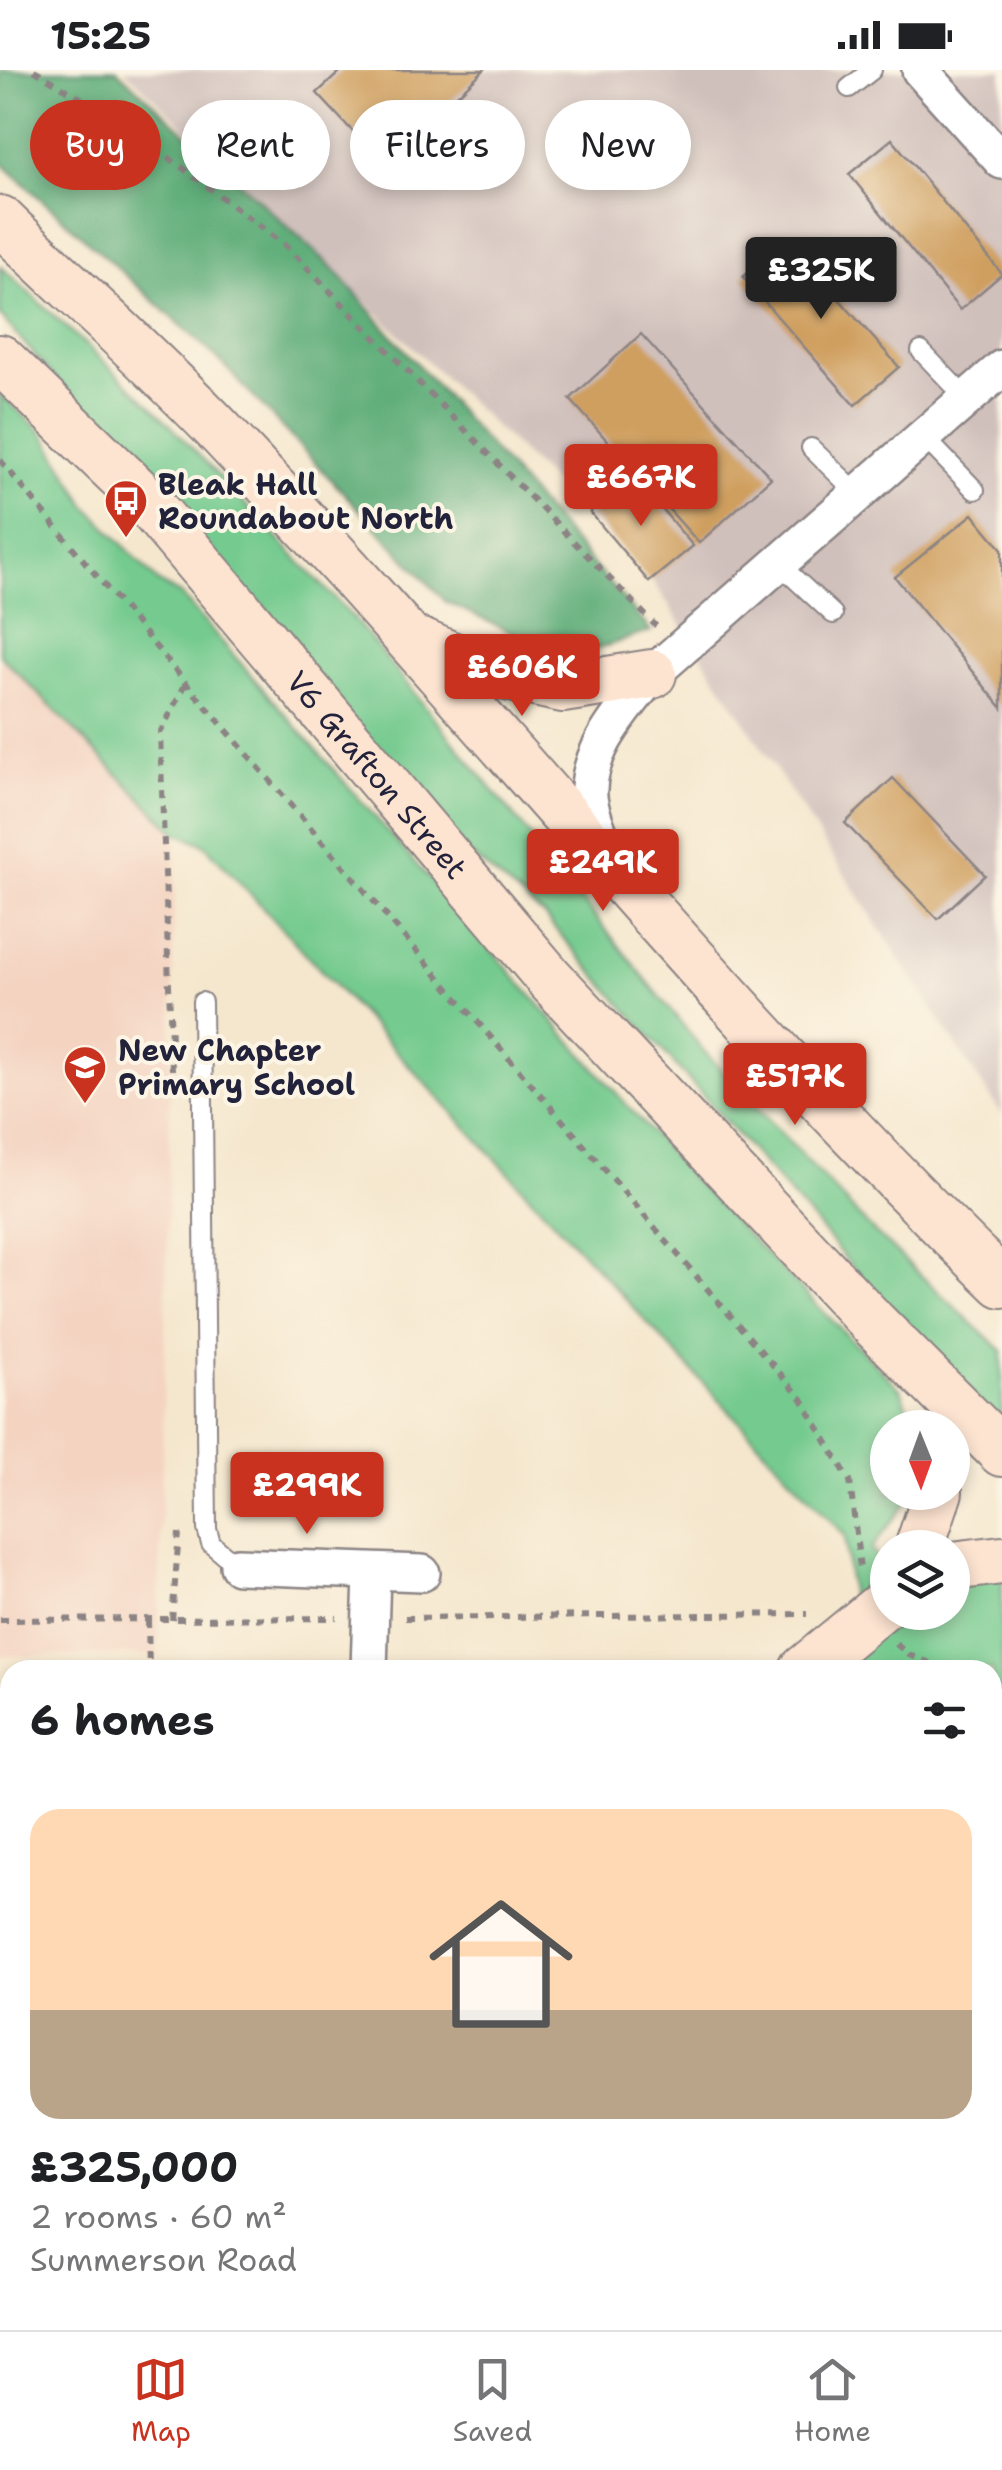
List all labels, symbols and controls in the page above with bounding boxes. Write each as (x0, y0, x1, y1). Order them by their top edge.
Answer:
text: 15:25 (50, 10, 151, 61)
chip: Buy (30, 100, 161, 190)
chip: Rent (181, 100, 330, 190)
chip: Filters (350, 100, 525, 190)
chip: New (545, 100, 691, 190)
pin: £325K (751, 237, 891, 322)
text: £325K (768, 248, 874, 291)
pin: £667K (571, 444, 711, 529)
text: £667K (586, 455, 696, 498)
place label: Bleak Hall Roundabout North (158, 464, 454, 539)
bus stop icon: Bleak Hall Roundabout North (103, 478, 149, 539)
pin: £606K (452, 634, 592, 719)
text: £606K (467, 645, 577, 688)
street label: V6 Grafton Street (277, 662, 477, 887)
pin: £249K (533, 829, 673, 914)
text: £249K (549, 840, 657, 883)
place label: New Chapter Primary School (118, 1030, 355, 1105)
pin: £517K (725, 1043, 865, 1128)
school or university icon: New Chapter Primary School (62, 1044, 108, 1105)
text: £517K (745, 1054, 845, 1097)
north arrow (870, 1410, 970, 1510)
map controls (870, 1410, 970, 1630)
pin: £299K (237, 1452, 377, 1537)
text: £299K (253, 1463, 361, 1506)
button: layers (870, 1530, 970, 1630)
text: 6 homes (30, 1692, 215, 1748)
icon: filters (917, 1693, 972, 1748)
icon: home (411, 1874, 591, 2054)
text: £325,000 (30, 2139, 239, 2195)
text: 2 rooms · 60 m² (30, 2195, 287, 2238)
text: Summerson Road (30, 2238, 297, 2281)
tab: Map (131, 2352, 191, 2450)
tab: Saved (453, 2352, 532, 2450)
tab: Home (794, 2352, 871, 2450)

